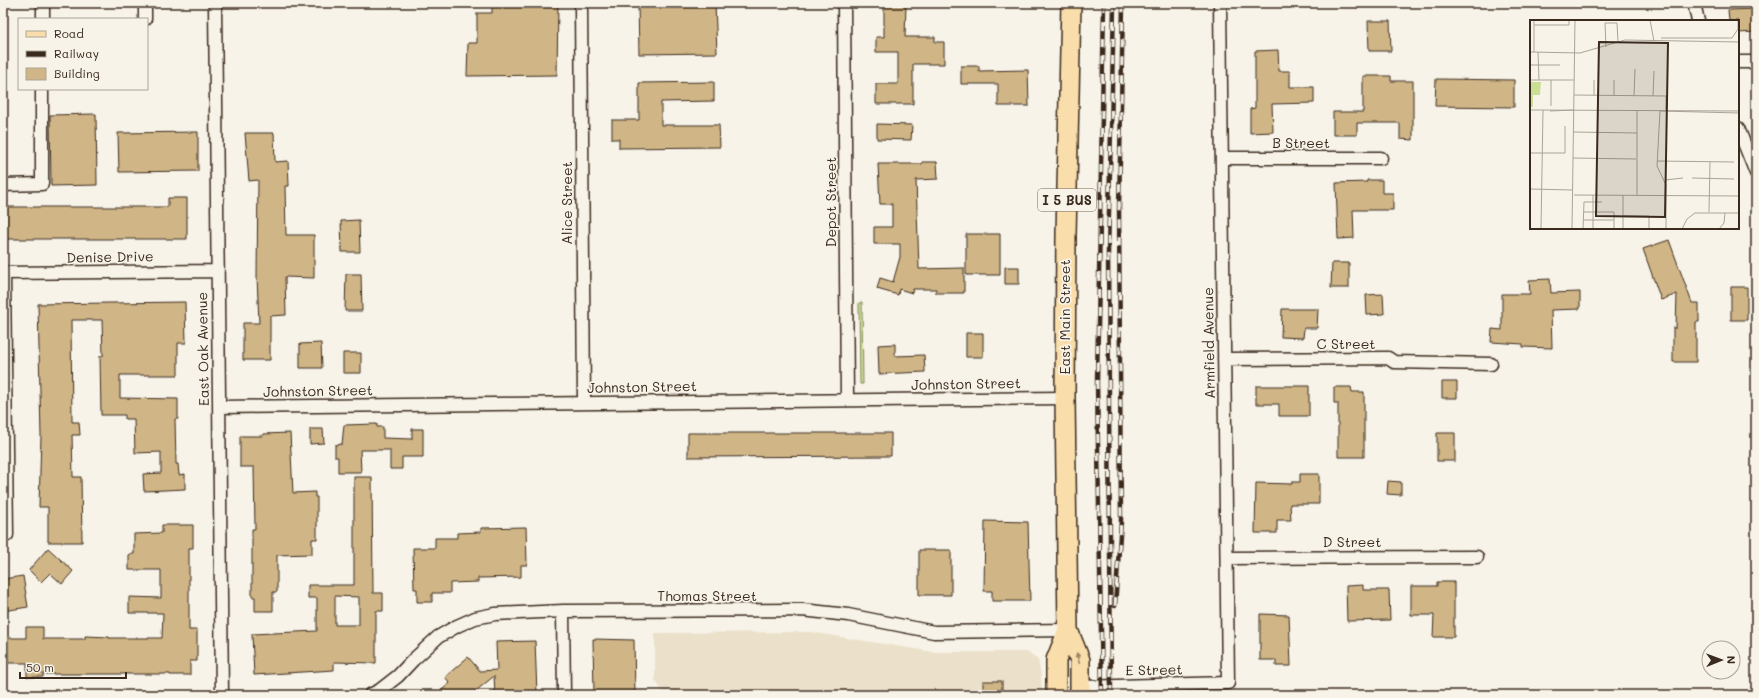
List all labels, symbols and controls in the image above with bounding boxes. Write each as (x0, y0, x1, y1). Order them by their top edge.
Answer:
legend (18, 18, 148, 90)
inset map (1530, 20, 1739, 229)
text: Road (54, 25, 84, 41)
text: Railway (54, 45, 99, 61)
text: Building (54, 65, 100, 81)
street label: B Street (1272, 133, 1330, 152)
street label: Depot Street (821, 157, 840, 247)
street label: Alice Street (557, 161, 576, 245)
road number: I 5 BUS (1038, 189, 1096, 211)
street label: Denise Drive (66, 246, 154, 267)
street label: East Main Street (1055, 259, 1074, 375)
street label: Armfield Avenue (1198, 287, 1219, 399)
street label: East Oak Avenue (192, 292, 213, 406)
street label: C Street (1316, 334, 1376, 353)
street label: Johnston Street (911, 373, 1021, 394)
street label: Johnston Street (587, 376, 697, 397)
street label: Johnston Street (263, 380, 373, 401)
street label: D Street (1323, 532, 1381, 551)
street label: Thomas Street (657, 586, 757, 605)
north arrow (1701, 640, 1741, 680)
one-way arrow (1075, 652, 1081, 664)
scale bar (20, 654, 126, 680)
text: N (1724, 656, 1739, 664)
text: 50 m (26, 659, 54, 675)
street label: E Street (1125, 660, 1183, 679)

